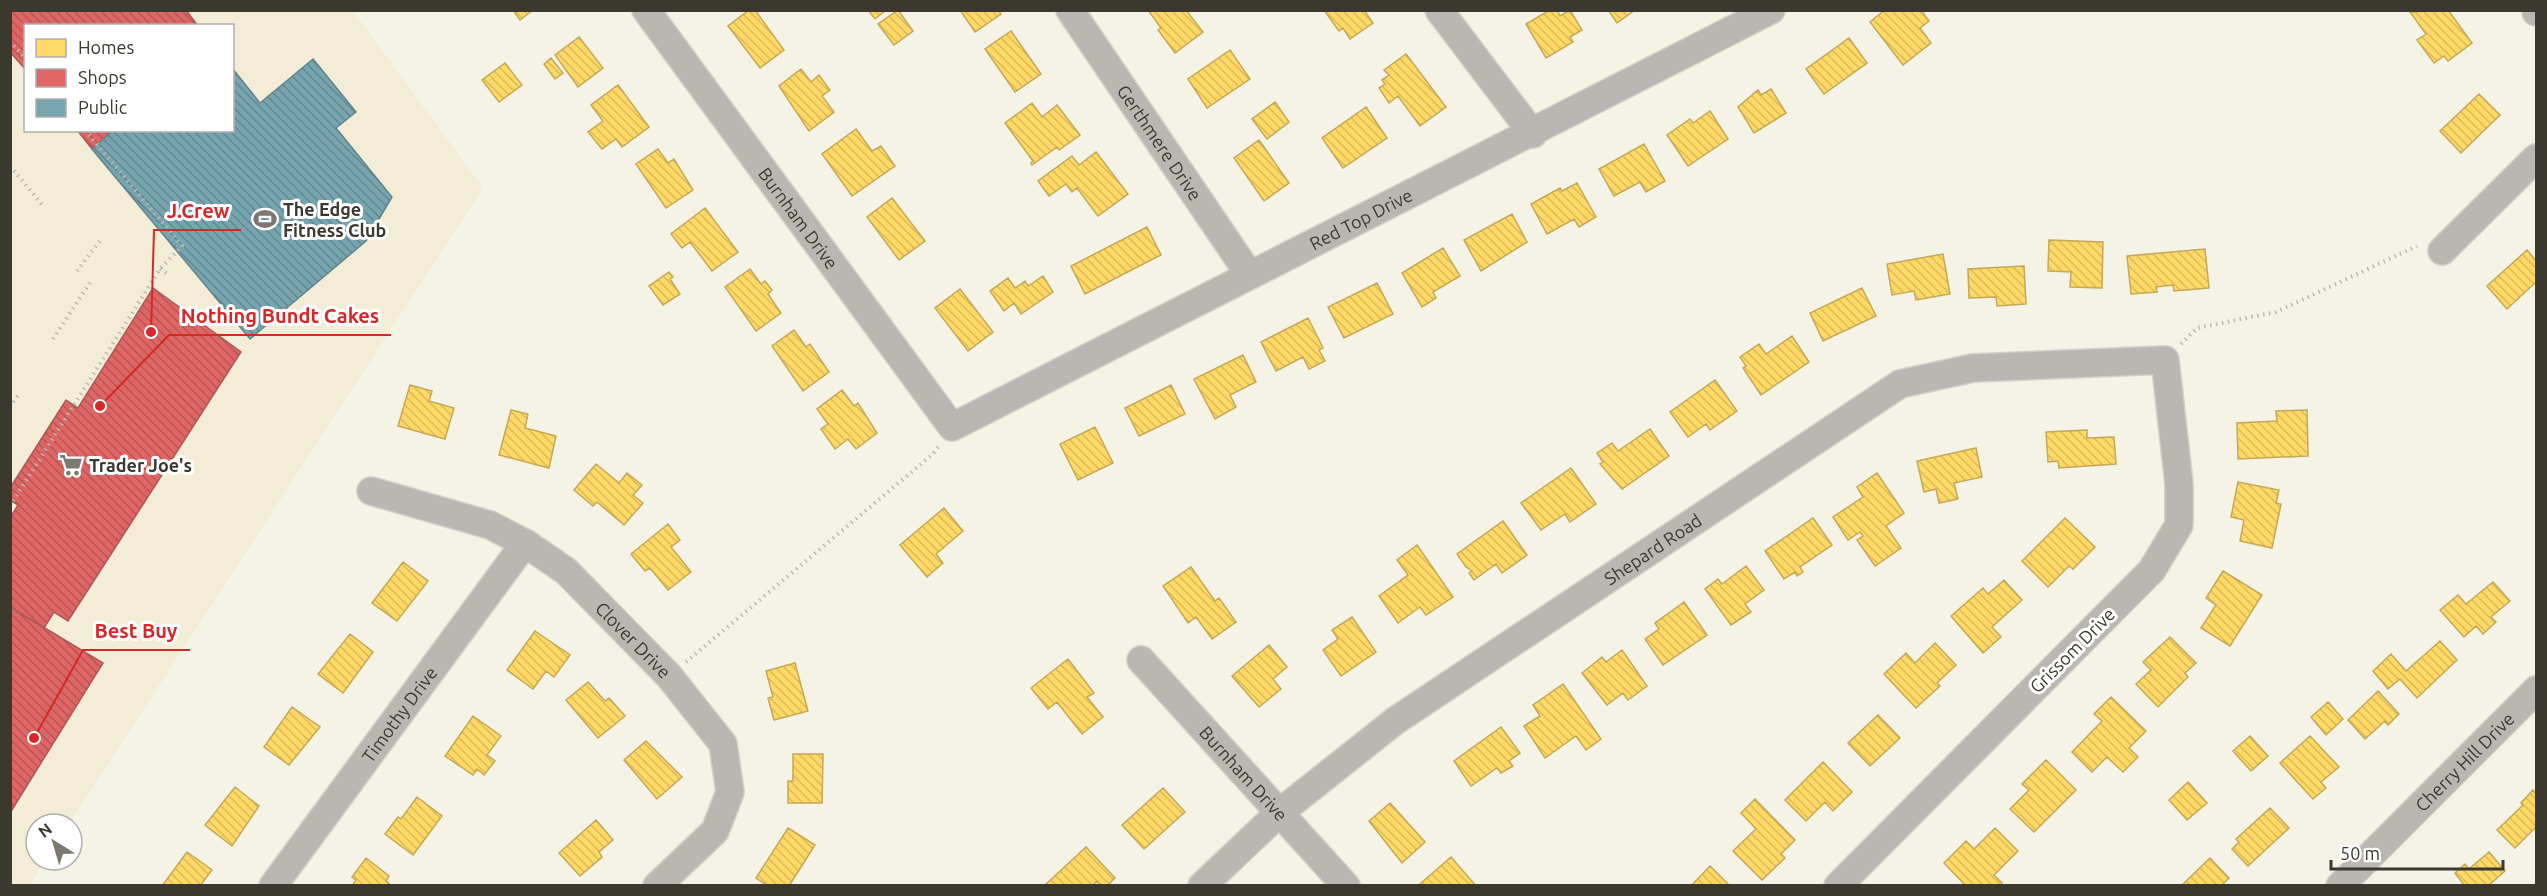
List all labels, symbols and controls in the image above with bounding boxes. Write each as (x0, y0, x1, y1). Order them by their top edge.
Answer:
legend (24, 24, 234, 132)
text: Homes (78, 37, 135, 57)
text: Shops (78, 67, 127, 87)
street label: Gerthmere Drive (1114, 81, 1206, 204)
text: Public (78, 97, 127, 117)
street label: Burnham Drive (755, 163, 842, 273)
street label: Red Top Drive (1306, 184, 1416, 253)
callout: J.Crew (154, 192, 241, 230)
text: J.Crew (167, 199, 230, 222)
place label: The Edge Fitness Club (283, 199, 386, 240)
sports icon: The Edge Fitness Club (252, 206, 278, 232)
callout: Nothing Bundt Cakes (169, 297, 391, 335)
text: Nothing Bundt Cakes (181, 304, 379, 327)
supermarket icon: Trader Joe's (58, 452, 84, 478)
place label: Trader Joe's (89, 455, 192, 475)
street label: Shepard Road (1600, 509, 1705, 589)
street label: Clover Drive (592, 598, 675, 682)
street label: Grissom Drive (2026, 604, 2118, 696)
callout: Best Buy (83, 612, 190, 650)
text: Best Buy (95, 619, 178, 642)
street label: Timothy Drive (357, 663, 441, 766)
street label: Cherry Hill Drive (2411, 708, 2518, 815)
street label: Burnham Drive (1196, 722, 1292, 825)
north arrow (24, 812, 84, 872)
text: N (35, 819, 55, 841)
scale bar (2331, 833, 2504, 871)
text: 50 m (2340, 843, 2380, 863)

